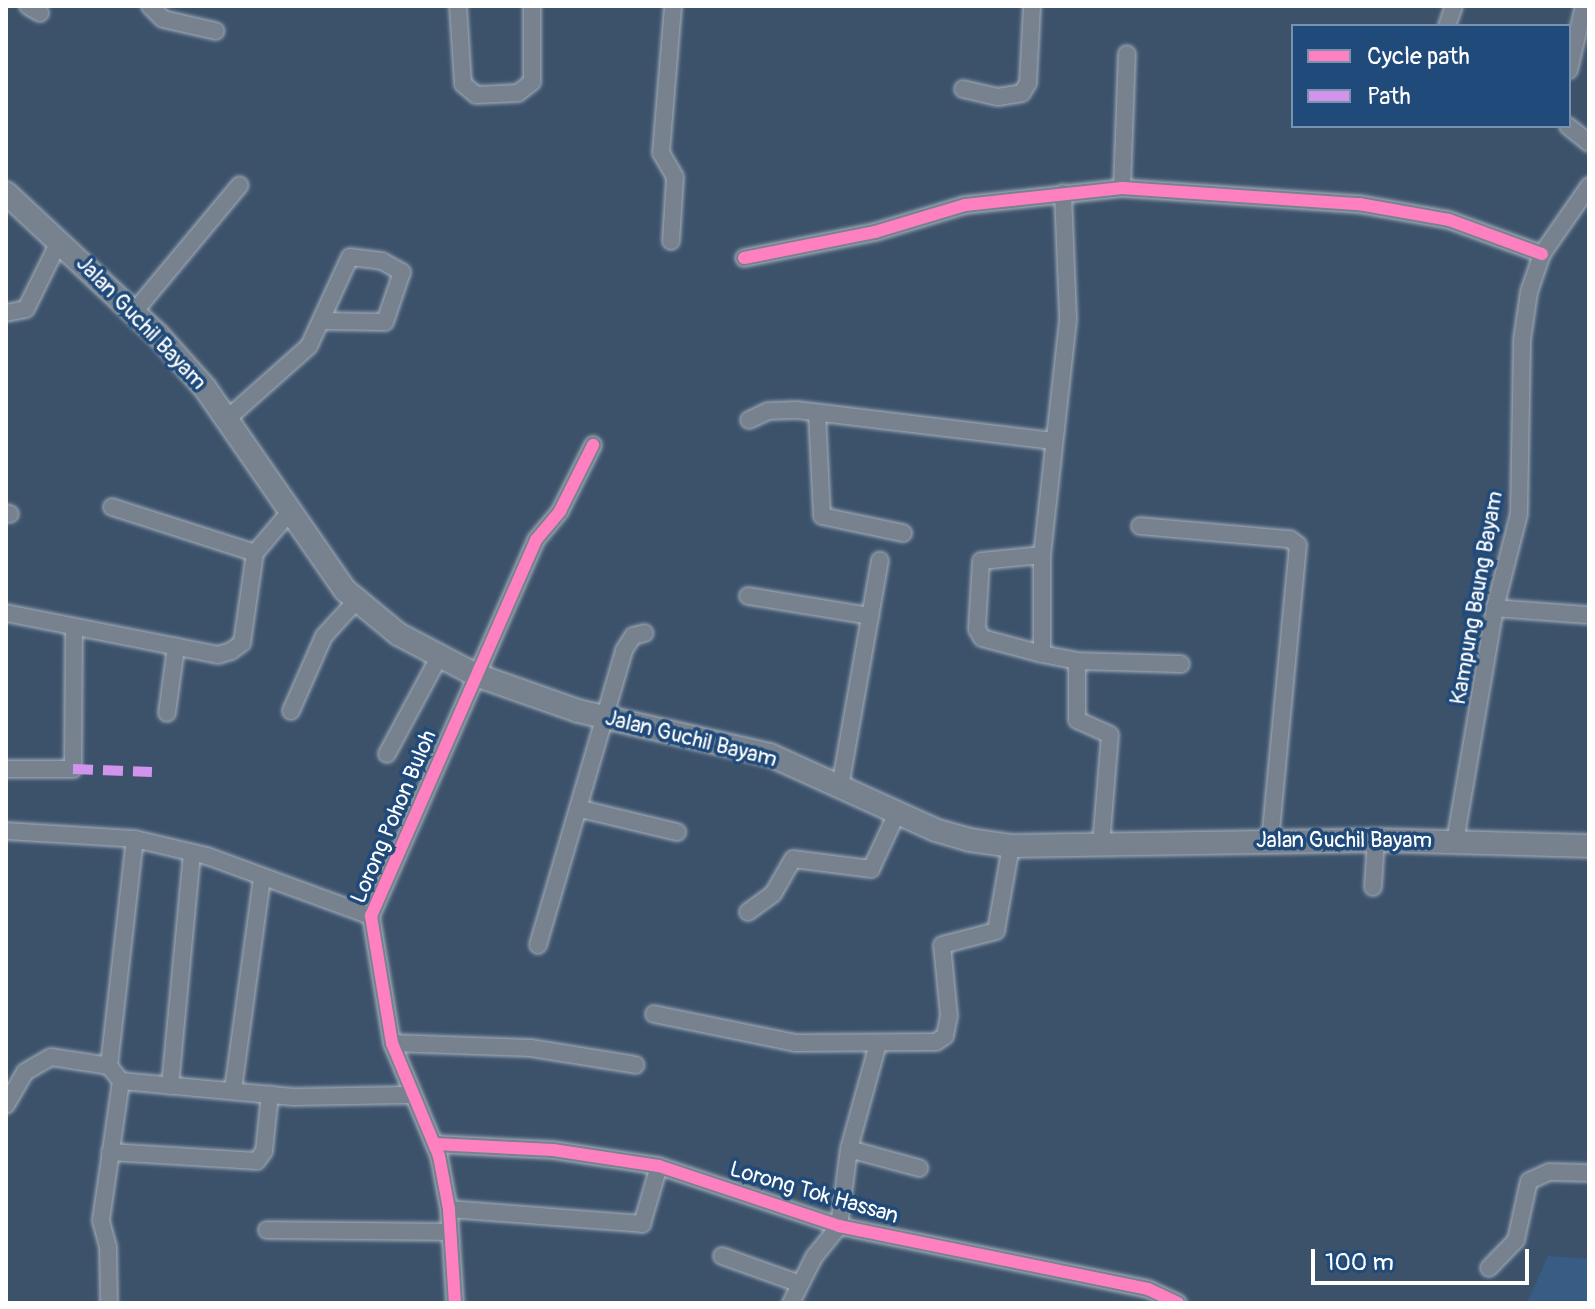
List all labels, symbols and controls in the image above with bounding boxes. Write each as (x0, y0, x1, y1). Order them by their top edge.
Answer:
legend (1291, 24, 1571, 128)
text: Cycle path (1367, 42, 1470, 71)
text: Path (1367, 82, 1411, 111)
street label: Jalan Guchil Bayam (70, 251, 212, 395)
street label: Kampung Baung Bayam (1445, 489, 1509, 707)
street label: Jalan Guchil Bayam (602, 705, 780, 773)
street label: Lorong Pohon Buloh (346, 726, 442, 908)
street label: Jalan Guchil Bayam (1256, 828, 1432, 854)
street label: Lorong Tok Hassan (727, 1156, 901, 1230)
scale bar (1315, 1233, 1533, 1283)
text: 100 m (1325, 1248, 1394, 1277)

